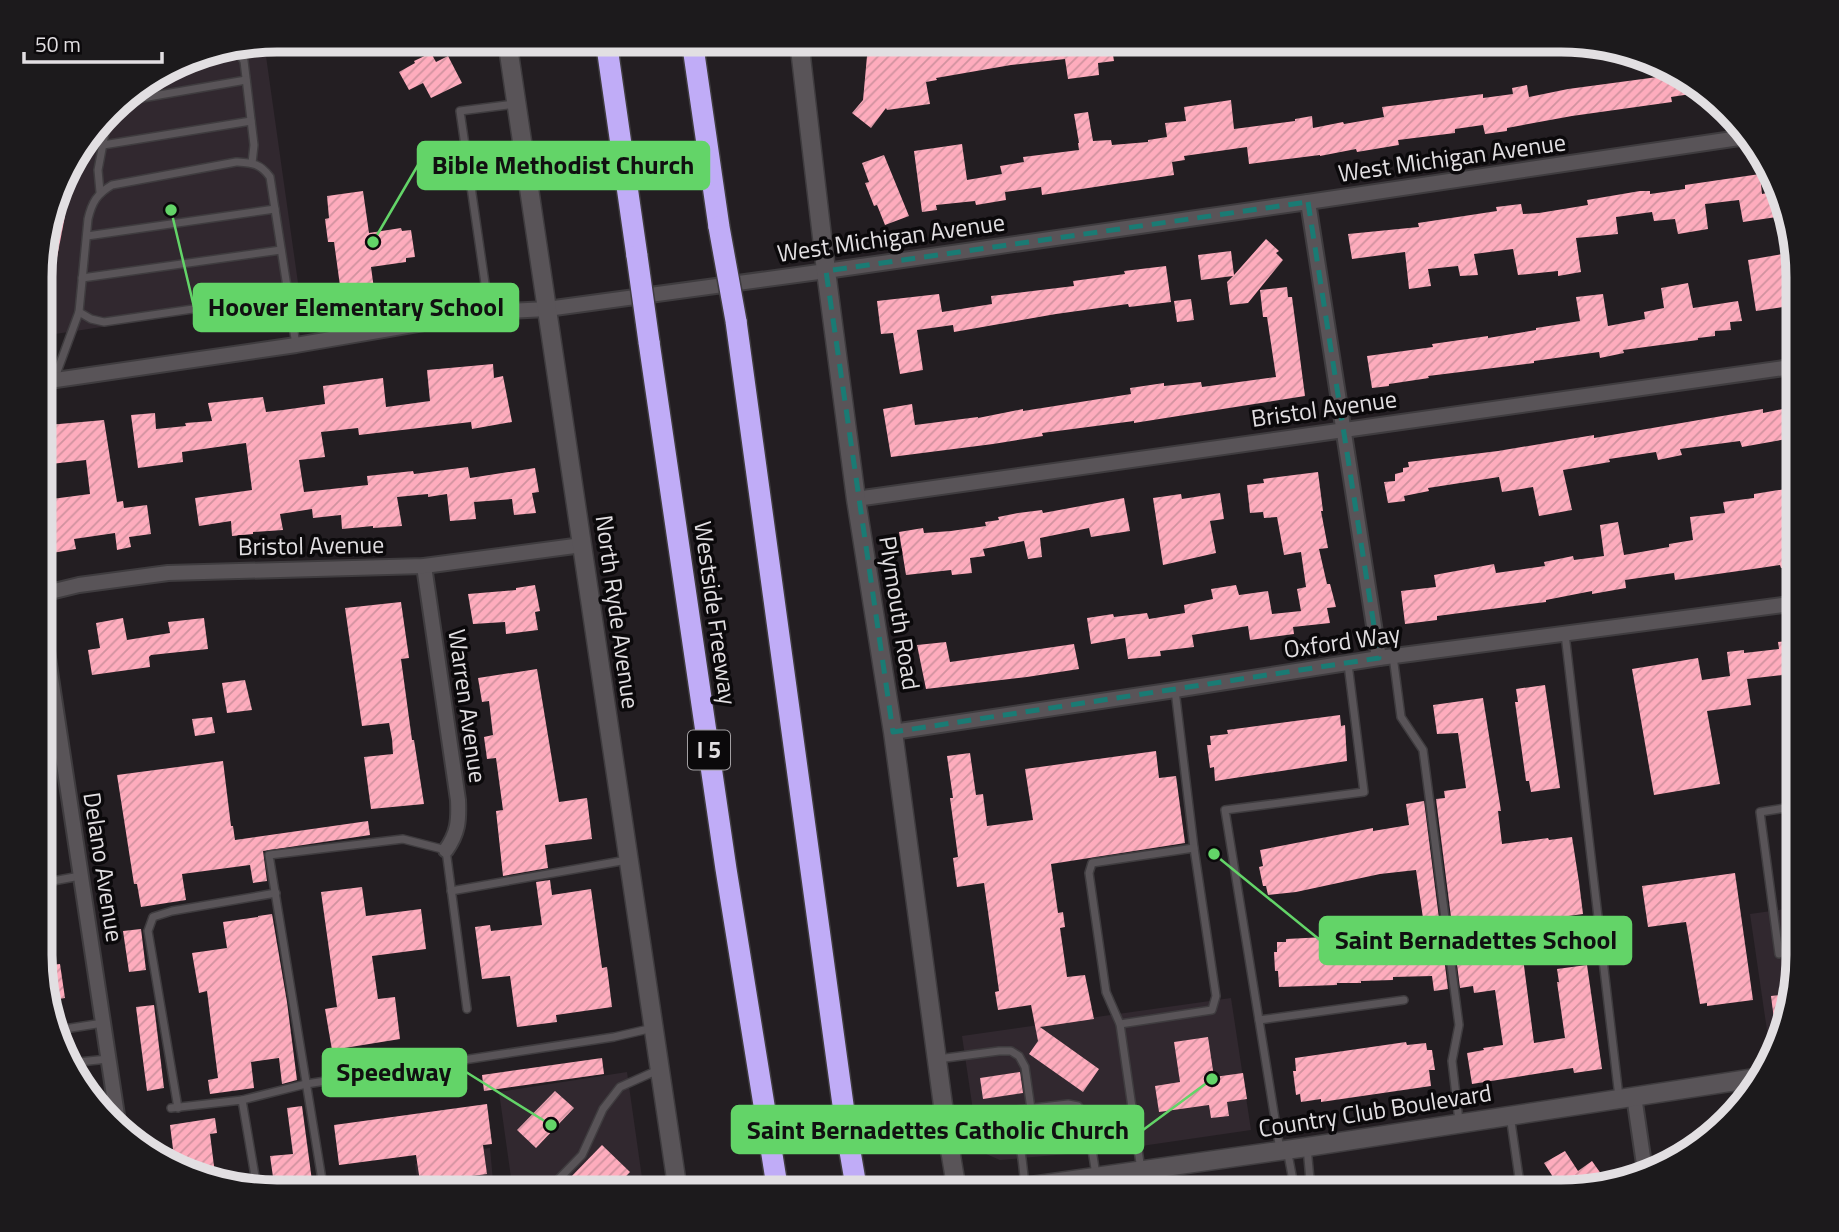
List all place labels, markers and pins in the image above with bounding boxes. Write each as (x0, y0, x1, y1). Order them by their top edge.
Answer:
callout: Bible Methodist Church (418, 142, 709, 189)
callout: Hoover Elementary School (194, 284, 518, 331)
callout: Saint Bernadettes School (1320, 917, 1631, 964)
callout: Speedway (323, 1049, 466, 1096)
callout: Saint Bernadettes Catholic Church (732, 1106, 1143, 1153)

